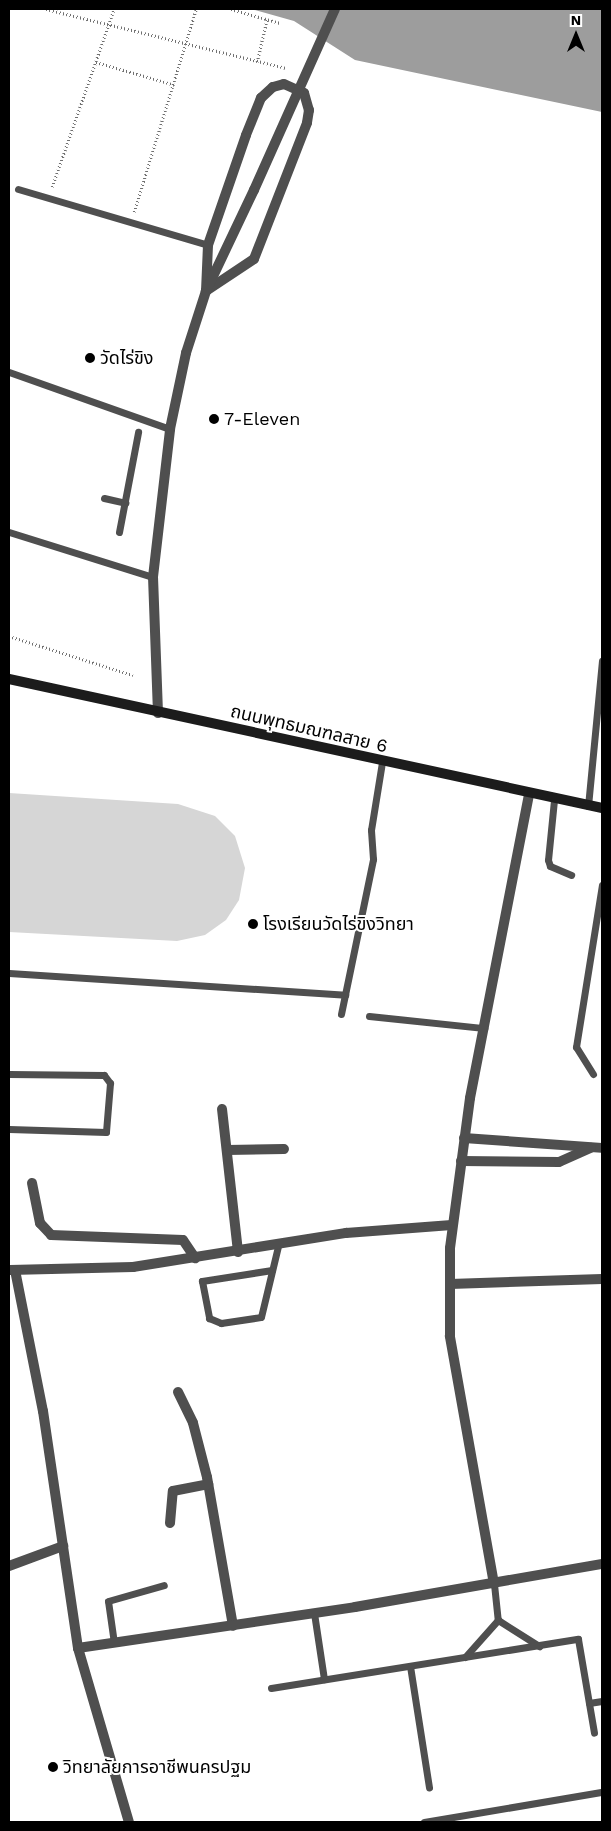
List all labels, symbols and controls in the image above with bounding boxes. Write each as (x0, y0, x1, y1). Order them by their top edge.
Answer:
north arrow (551, 10, 601, 60)
text: N (571, 12, 581, 28)
place label: วัดไร่ขิง (100, 347, 154, 369)
marker: วัดไร่ขิง (84, 352, 96, 364)
place label: 7-Eleven (224, 408, 300, 430)
marker: 7-Eleven (208, 413, 220, 425)
street label: ถนนพุทธมณฑลสาย 6 (228, 700, 390, 758)
place label: โรงเรียนวัดไร่ขิงวิทยา (263, 913, 414, 935)
marker: โรงเรียนวัดไร่ขิงวิทยา (247, 918, 259, 930)
place label: วิทยาลัยการอาชีพนครปฐม (63, 1756, 251, 1778)
marker: วิทยาลัยการอาชีพนครปฐม (47, 1761, 59, 1773)

